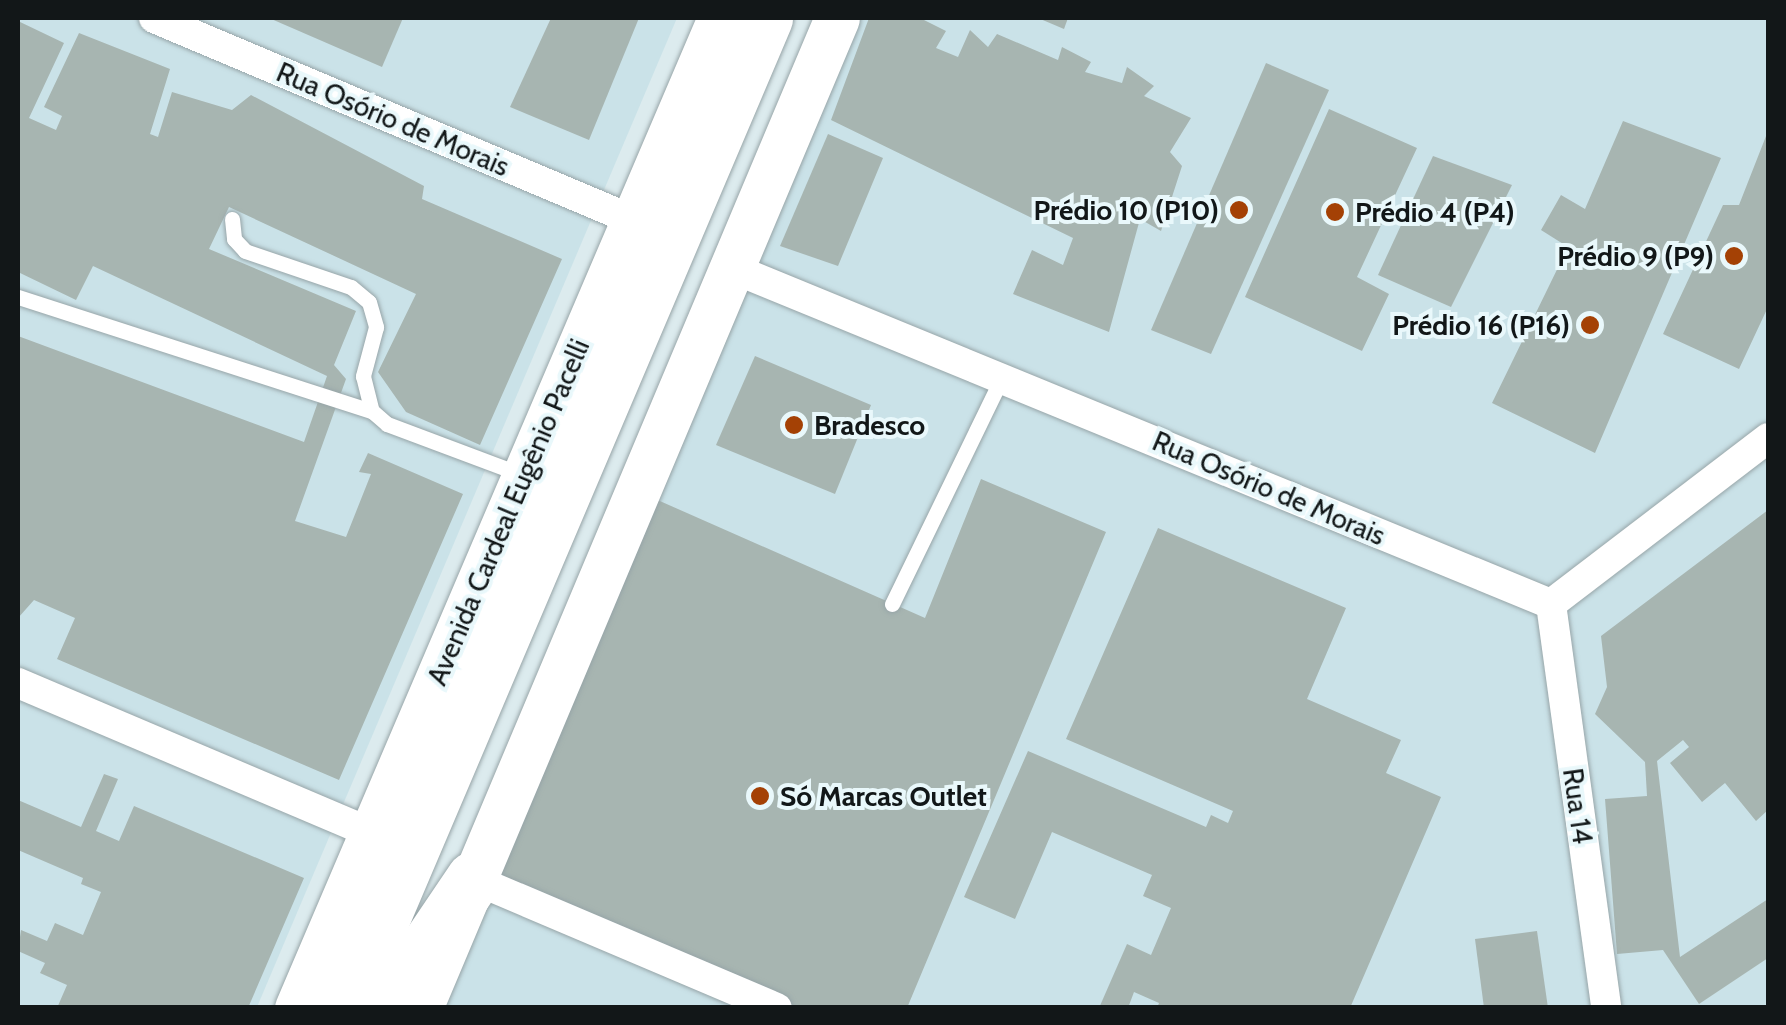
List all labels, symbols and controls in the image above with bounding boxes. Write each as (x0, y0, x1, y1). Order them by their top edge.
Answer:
street label: Rua Osório de Morais (272, 55, 514, 183)
place label: Prédio 10 (P10) (1034, 193, 1219, 227)
place label: Prédio 4 (P4) (1355, 195, 1515, 229)
marker: Prédio 10 (P10) (1228, 199, 1250, 221)
marker: Prédio 4 (P4) (1324, 201, 1346, 223)
place label: Prédio 9 (P9) (1557, 239, 1714, 273)
marker: Prédio 9 (P9) (1723, 245, 1745, 267)
place label: Prédio 16 (P16) (1392, 308, 1570, 342)
marker: Prédio 16 (P16) (1579, 314, 1601, 336)
street label: Avenida Cardeal Eugênio Pacelli (420, 334, 596, 690)
place label: Bradesco (814, 408, 925, 442)
marker: Bradesco (783, 414, 805, 436)
street label: Rua Osório de Morais (1148, 424, 1390, 552)
street label: Rua 14 (1556, 766, 1600, 846)
place label: Só Marcas Outlet (780, 779, 987, 813)
marker: Só Marcas Outlet (749, 785, 771, 807)

